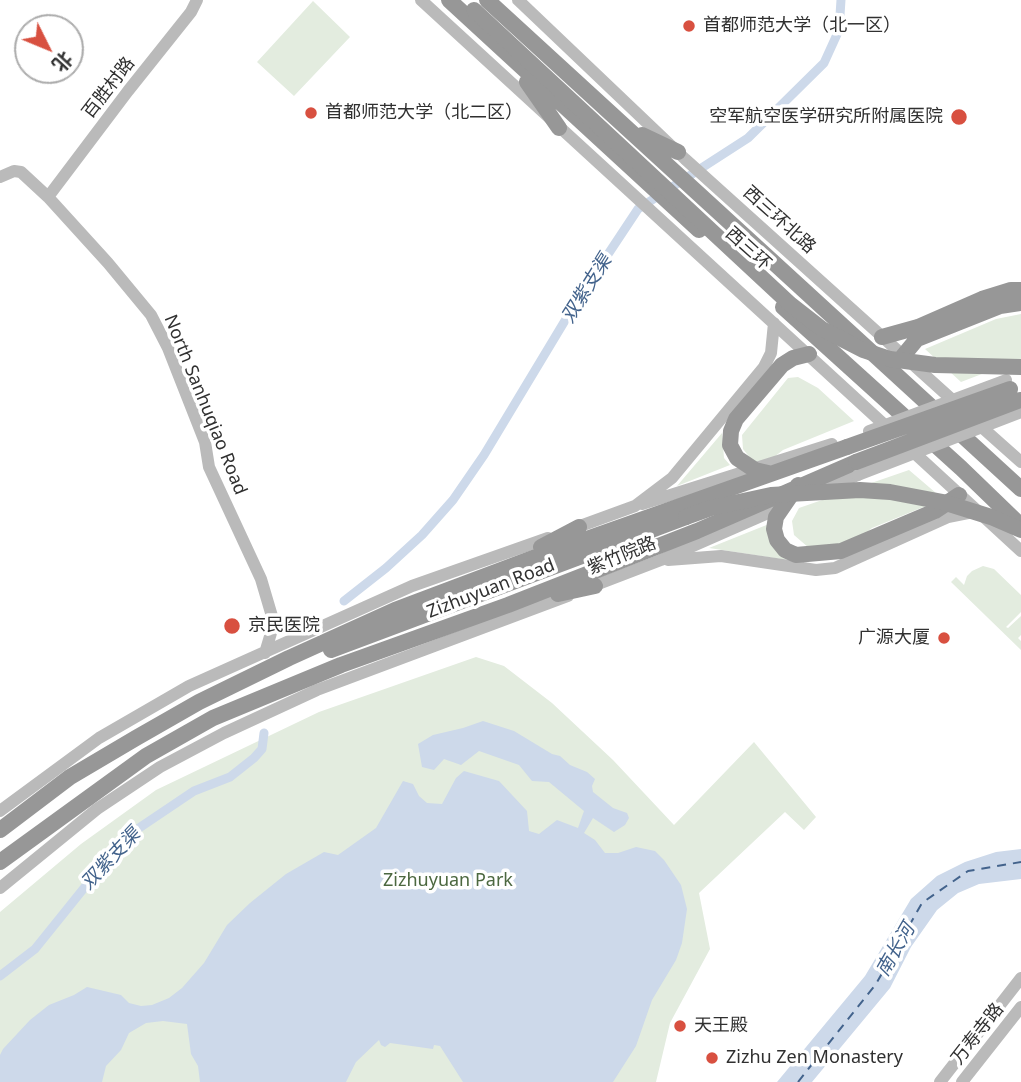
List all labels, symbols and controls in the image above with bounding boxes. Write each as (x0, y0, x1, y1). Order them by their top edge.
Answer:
north arrow (14, 14, 84, 84)
place label: 首都师范大学（北一区） (703, 15, 901, 37)
marker: 首都师范大学（北一区） (681, 18, 697, 34)
text: 北 (47, 46, 79, 78)
street label: 百胜村路 (78, 53, 140, 123)
place label: 首都师范大学（北二区） (325, 102, 523, 124)
marker: 首都师范大学（北二区） (303, 105, 319, 121)
place label: 空军航空医学研究所附属医院 (709, 106, 943, 128)
marker: 空军航空医学研究所附属医院 (949, 107, 969, 127)
street label: 西三环北路 (738, 182, 820, 258)
street label: 西三环 (721, 223, 775, 275)
water label: 双紫支渠 (557, 251, 617, 327)
street label: North Sanhuqiao Road (159, 312, 251, 498)
street label: 紫竹院路 (585, 533, 659, 579)
street label: Zizhuyuan Road (424, 555, 558, 623)
place label: 京民医院 (248, 615, 320, 637)
marker: 京民医院 (222, 616, 242, 636)
place label: 广源大厦 (858, 627, 930, 649)
marker: 广源大厦 (936, 630, 952, 646)
water label: 双紫支渠 (77, 823, 145, 895)
park label: Zizhuyuan Park (383, 870, 513, 892)
water label: 南长河 (872, 920, 920, 980)
street label: 万寿寺路 (947, 999, 1009, 1069)
place label: 天王殿 (694, 1015, 748, 1037)
marker: 天王殿 (672, 1018, 688, 1034)
place label: Zizhu Zen Monastery (726, 1047, 903, 1069)
marker: Zizhu Zen Monastery (704, 1050, 720, 1066)

